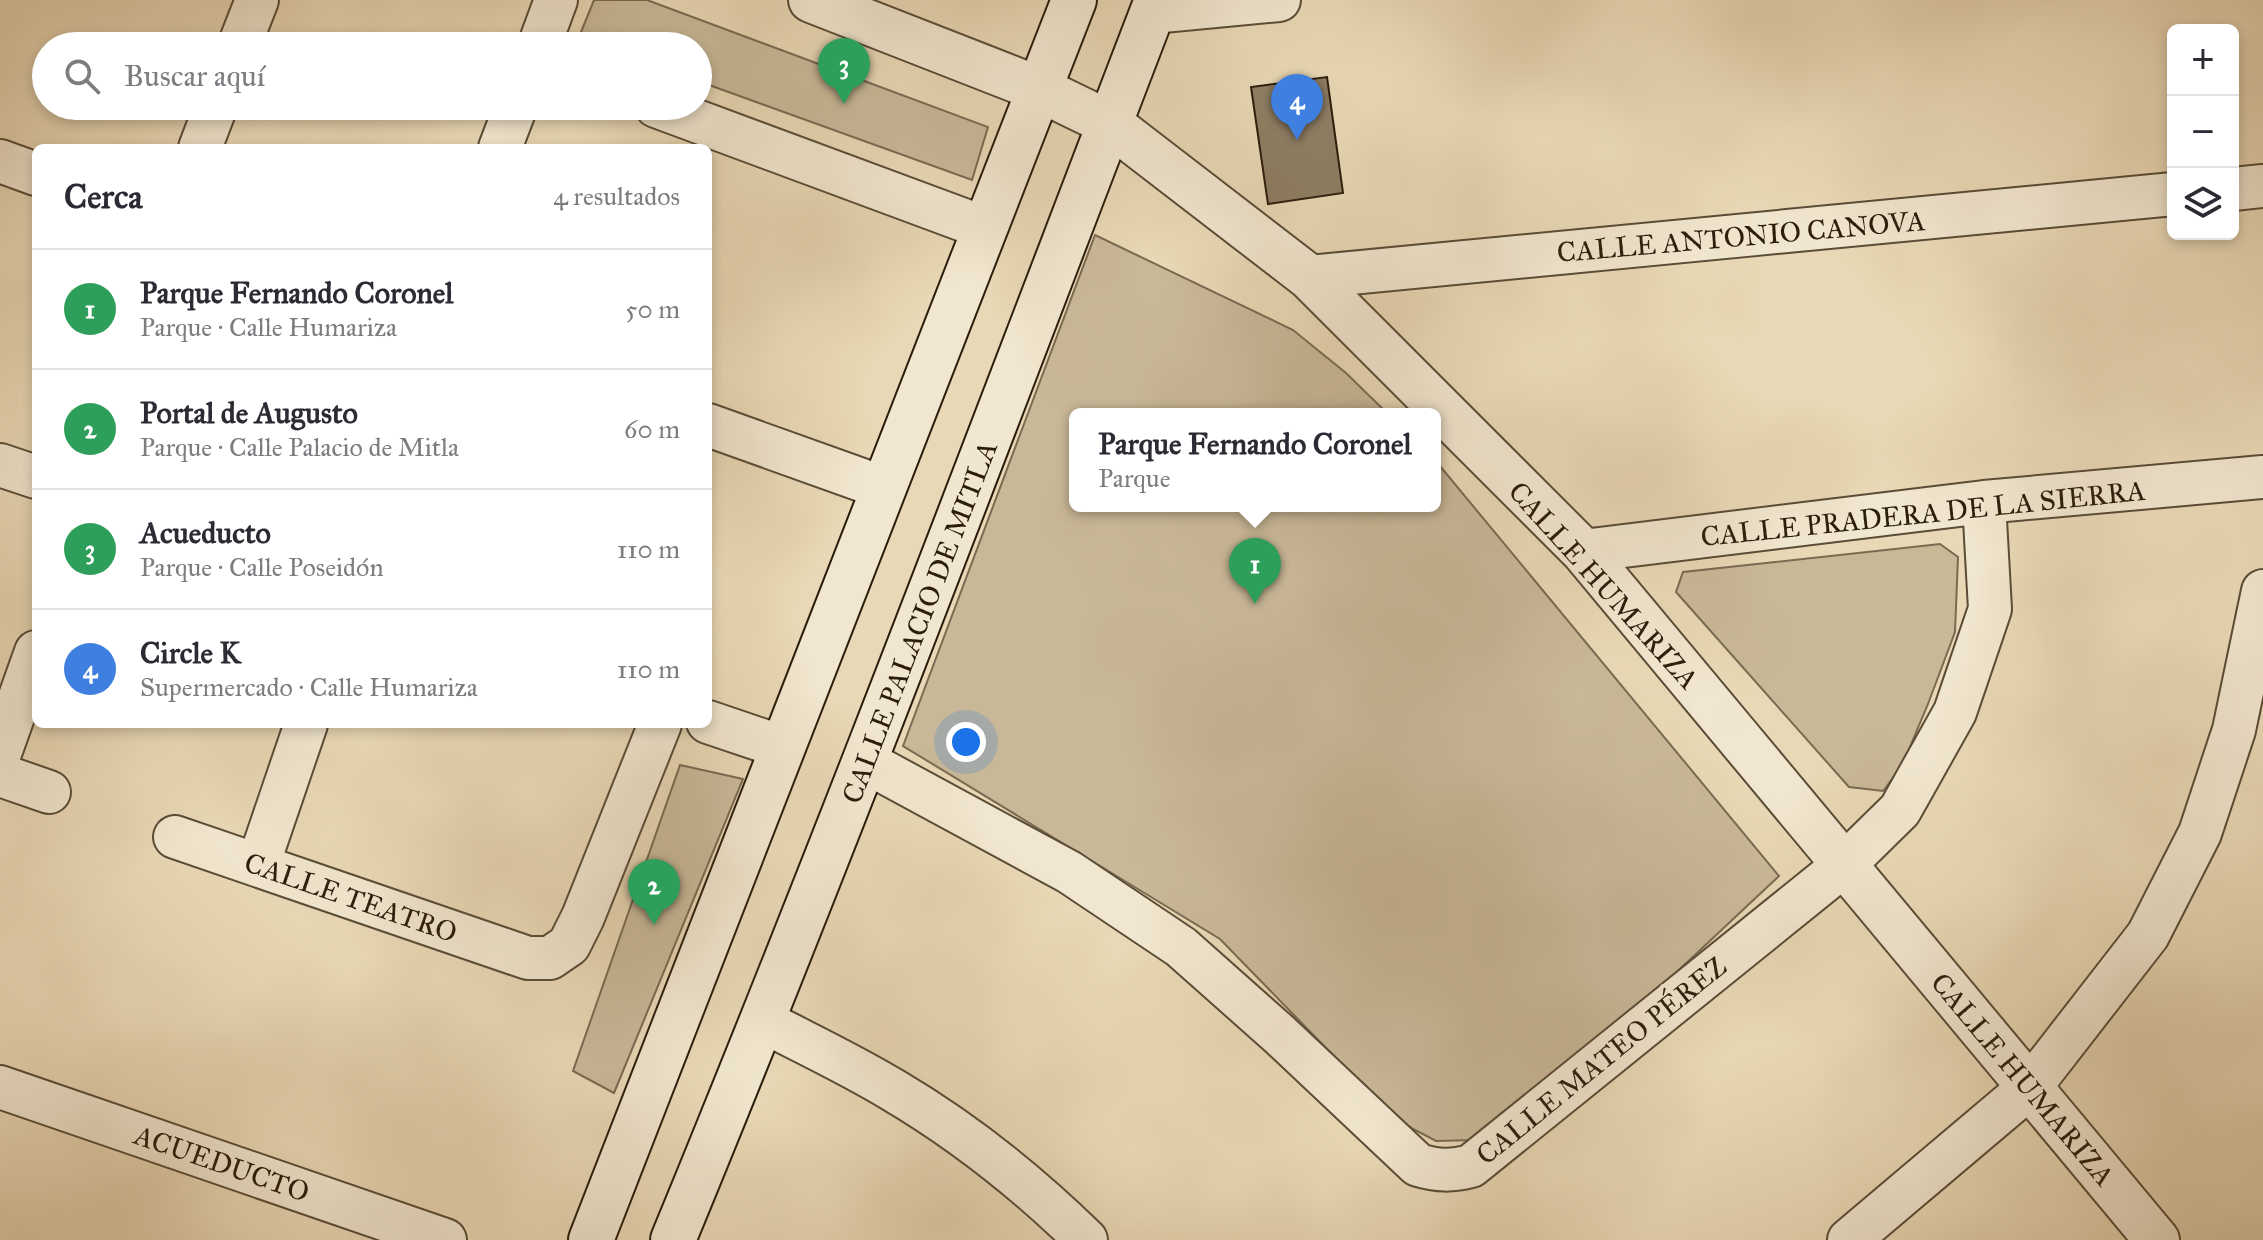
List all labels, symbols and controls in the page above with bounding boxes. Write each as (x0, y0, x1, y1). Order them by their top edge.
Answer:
map controls (2167, 24, 2239, 240)
button: + (2167, 24, 2239, 96)
search box (32, 32, 712, 120)
pin: 3 (818, 38, 870, 104)
icon: search (60, 54, 104, 98)
text: Buscar aquí (124, 58, 265, 94)
pin: 4 (1271, 74, 1323, 140)
button: − (2167, 96, 2239, 168)
button: layers (2167, 168, 2239, 240)
text: Cerca (64, 176, 143, 217)
text: 4 resultados (553, 180, 680, 212)
street label: CALLE ANTONIO CANOVA (1555, 203, 1927, 270)
text: Parque Fernando Coronel (140, 275, 453, 311)
text: 1 (85, 293, 95, 325)
text: 50 m (625, 293, 680, 325)
text: Parque · Calle Humariza (140, 311, 397, 343)
text: Portal de Augusto (140, 395, 358, 431)
popup (1069, 408, 1441, 512)
text: 2 (84, 413, 96, 445)
text: 60 m (624, 413, 680, 445)
text: Parque Fernando Coronel (1098, 426, 1412, 462)
text: Parque · Calle Palacio de Mitla (140, 431, 459, 463)
street label: CALLE PALACIO DE MITLA (834, 436, 1005, 808)
text: Parque (1098, 462, 1170, 494)
street label: CALLE PRADERA DE LA SIERRA (1699, 473, 2147, 554)
street label: CALLE HUMARIZA (1501, 474, 1706, 697)
text: Acueducto (140, 515, 271, 551)
text: 3 (85, 533, 95, 565)
text: 110 m (617, 533, 680, 565)
pin: 1 (1229, 538, 1281, 604)
text: Parque · Calle Poseidón (140, 551, 383, 583)
text: Circle K (140, 635, 241, 671)
text: 4 (83, 653, 97, 685)
text: 110 m (617, 653, 680, 685)
text: Supermercado · Calle Humariza (140, 671, 478, 703)
your location (946, 722, 986, 762)
street label: CALLE TEATRO (240, 845, 462, 950)
pin: 2 (628, 859, 680, 925)
street label: CALLE MATEO PÉREZ (1469, 949, 1734, 1172)
street label: CALLE HUMARIZA (1923, 966, 2122, 1193)
street label: ACUEDUCTO (129, 1117, 314, 1210)

